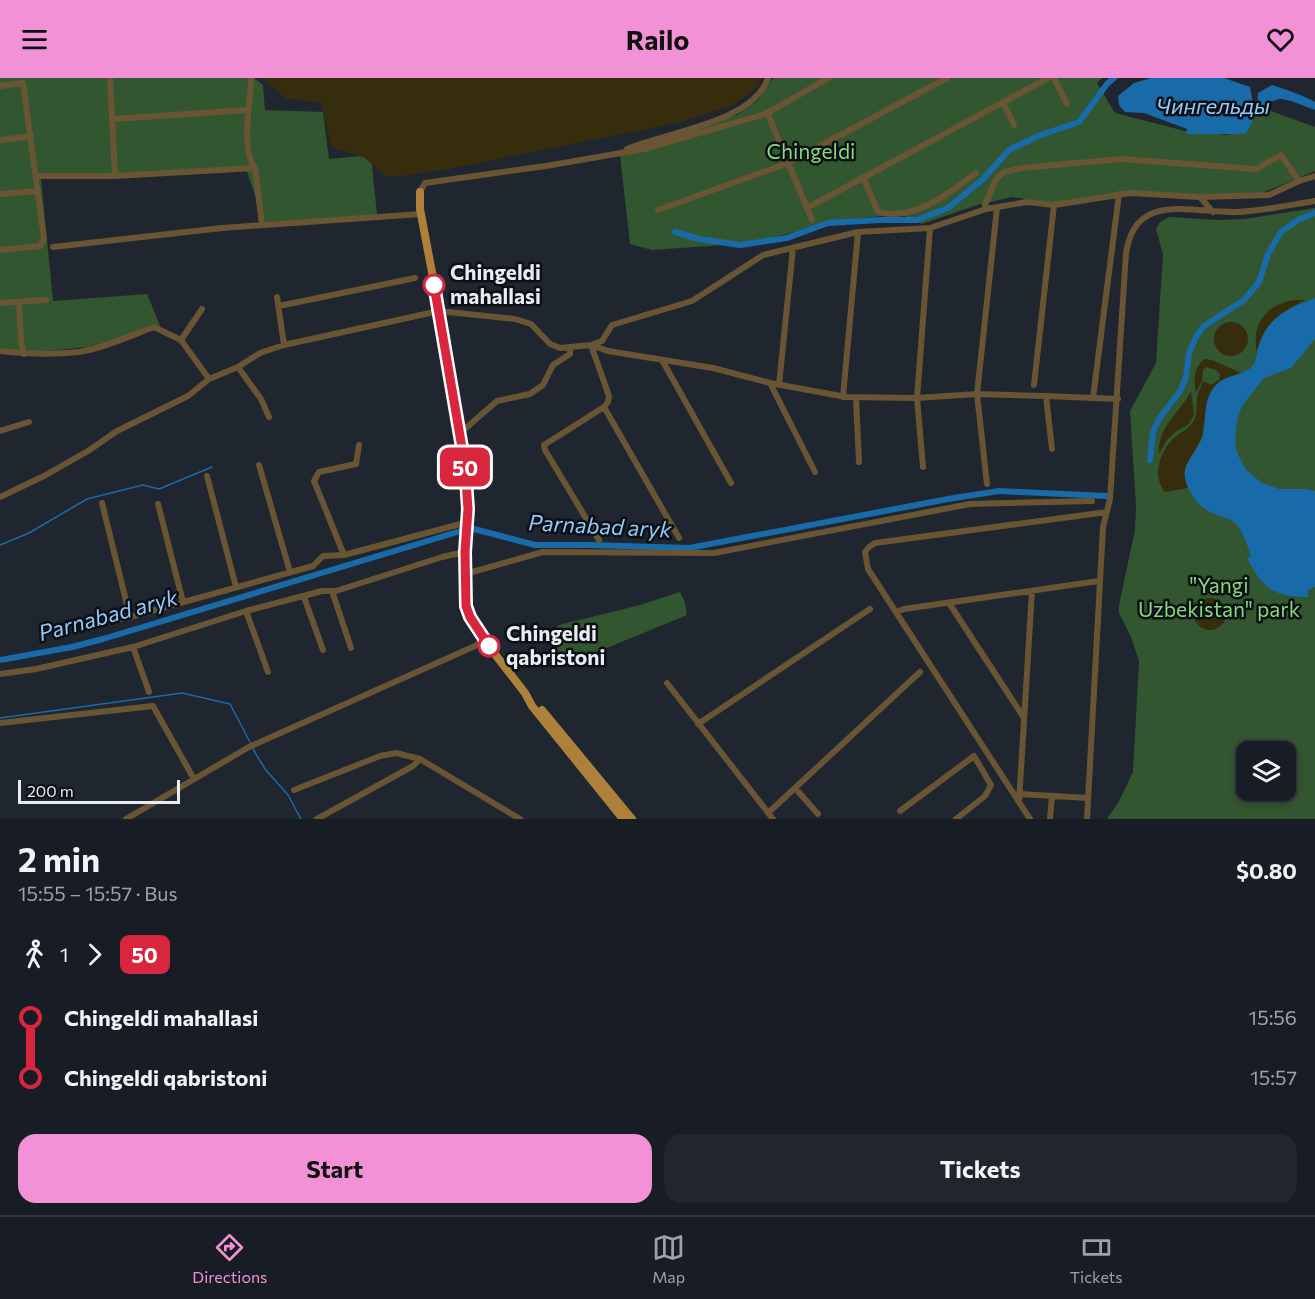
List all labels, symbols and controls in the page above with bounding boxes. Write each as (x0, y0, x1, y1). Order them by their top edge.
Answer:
icon: menu (18, 23, 51, 56)
text: Railo (626, 23, 689, 56)
icon: heart (1264, 23, 1297, 56)
water label: Чингельды (1156, 92, 1270, 119)
park label: Chingeldi (767, 138, 855, 163)
place label: Chingeldi mahallasi (450, 259, 541, 308)
marker: Chingeldi mahallasi (423, 274, 445, 296)
line badge: 50 (438, 448, 492, 486)
text: 50 (452, 455, 478, 480)
water label: Parnabad aryk (528, 508, 673, 543)
park label: "Yangi Uzbekistan" park (1138, 572, 1300, 621)
water label: Parnabad aryk (35, 583, 182, 646)
place label: Chingeldi qabristoni (506, 620, 605, 669)
marker: Chingeldi qabristoni (478, 635, 500, 657)
map controls (1236, 741, 1296, 801)
button: layers (1236, 741, 1296, 801)
scale bar (18, 777, 180, 804)
text: 200 m (27, 781, 74, 800)
text: 2 min (18, 838, 100, 879)
text: $0.80 (1236, 857, 1297, 884)
text: 15:55 – 15:57 · Bus (18, 881, 178, 905)
icon: walk (18, 938, 51, 971)
icon: forward (78, 938, 111, 971)
text: 1 (60, 942, 69, 966)
text: 50 (132, 942, 158, 967)
text: Chingeldi mahallasi (64, 1004, 258, 1031)
text: 15:56 (1249, 1005, 1297, 1029)
text: Chingeldi qabristoni (64, 1064, 267, 1091)
text: 15:57 (1250, 1065, 1297, 1089)
button: Start (18, 1134, 652, 1203)
button: Tickets (664, 1134, 1297, 1203)
tab: Directions (192, 1231, 267, 1286)
tab: Map (652, 1231, 685, 1286)
tab: Tickets (1070, 1231, 1123, 1286)

